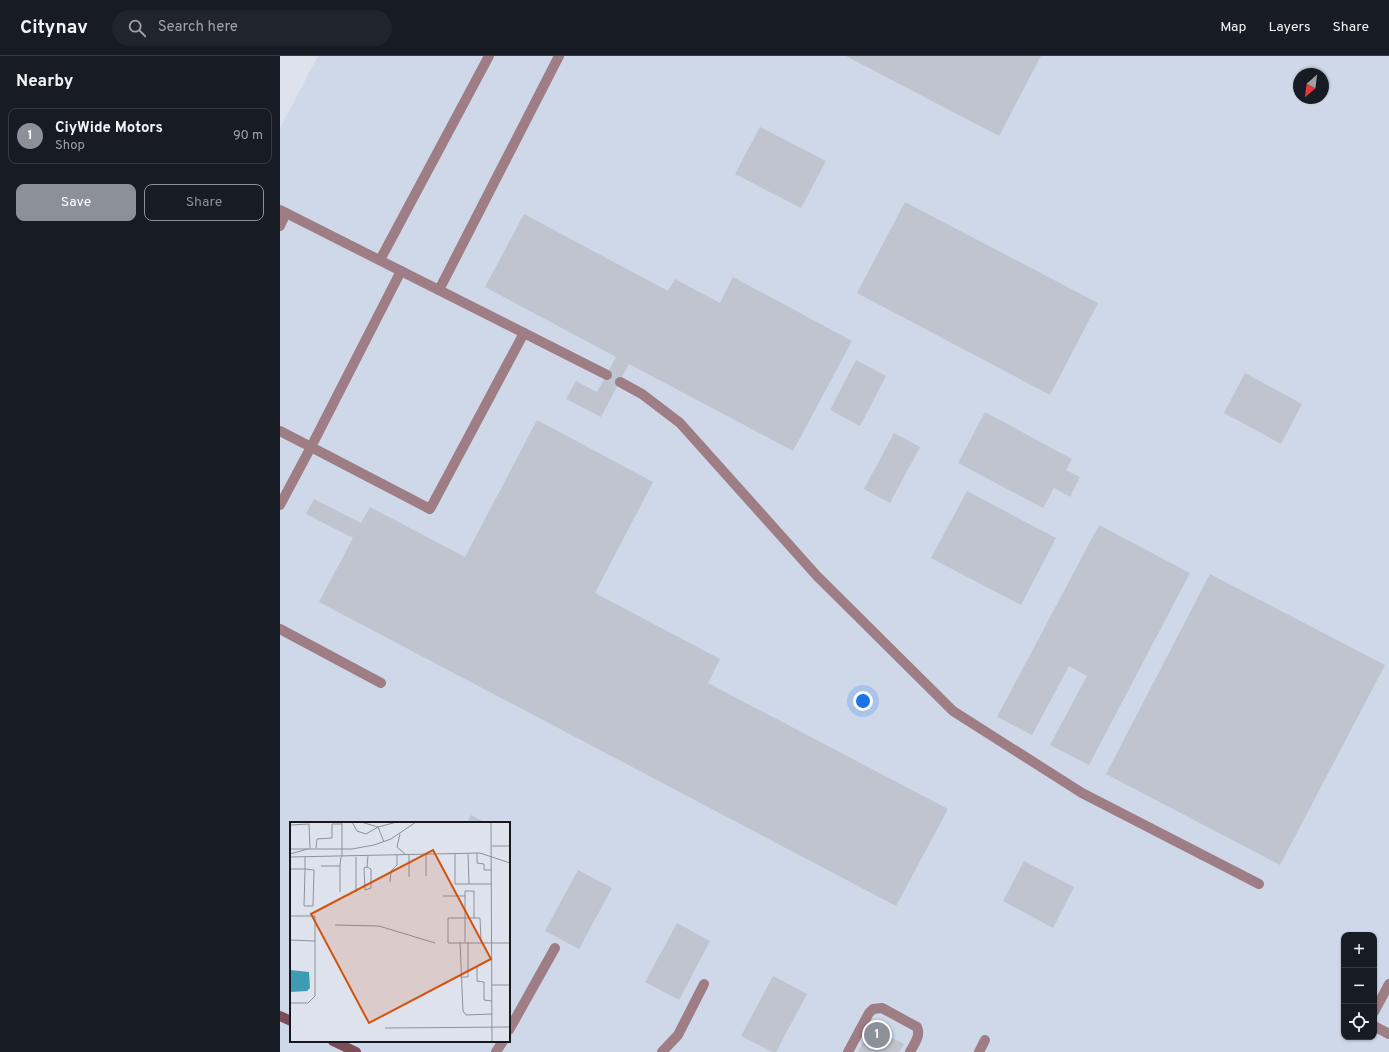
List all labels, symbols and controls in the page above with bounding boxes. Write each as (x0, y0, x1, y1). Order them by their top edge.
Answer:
search box (112, 10, 392, 46)
text: Citynav (20, 16, 88, 40)
icon: search (126, 17, 148, 39)
text: Search here (158, 18, 238, 37)
text: Map (1220, 19, 1246, 36)
text: Layers (1268, 19, 1310, 36)
text: Share (1332, 19, 1369, 36)
north arrow (1293, 68, 1329, 104)
text: Nearby (16, 71, 73, 93)
text: CiyWide Motors (55, 119, 163, 138)
text: 1 (27, 128, 33, 144)
text: 90 m (233, 128, 263, 144)
text: Shop (55, 138, 85, 154)
button: Save (16, 184, 136, 221)
button: Share (144, 184, 264, 221)
your location (853, 691, 873, 711)
inset map (290, 822, 510, 1042)
map controls (1341, 932, 1377, 1040)
button: + (1341, 932, 1377, 968)
button: − (1341, 968, 1377, 1004)
button: locate (1341, 1004, 1377, 1040)
pin: 1 (864, 1020, 890, 1050)

